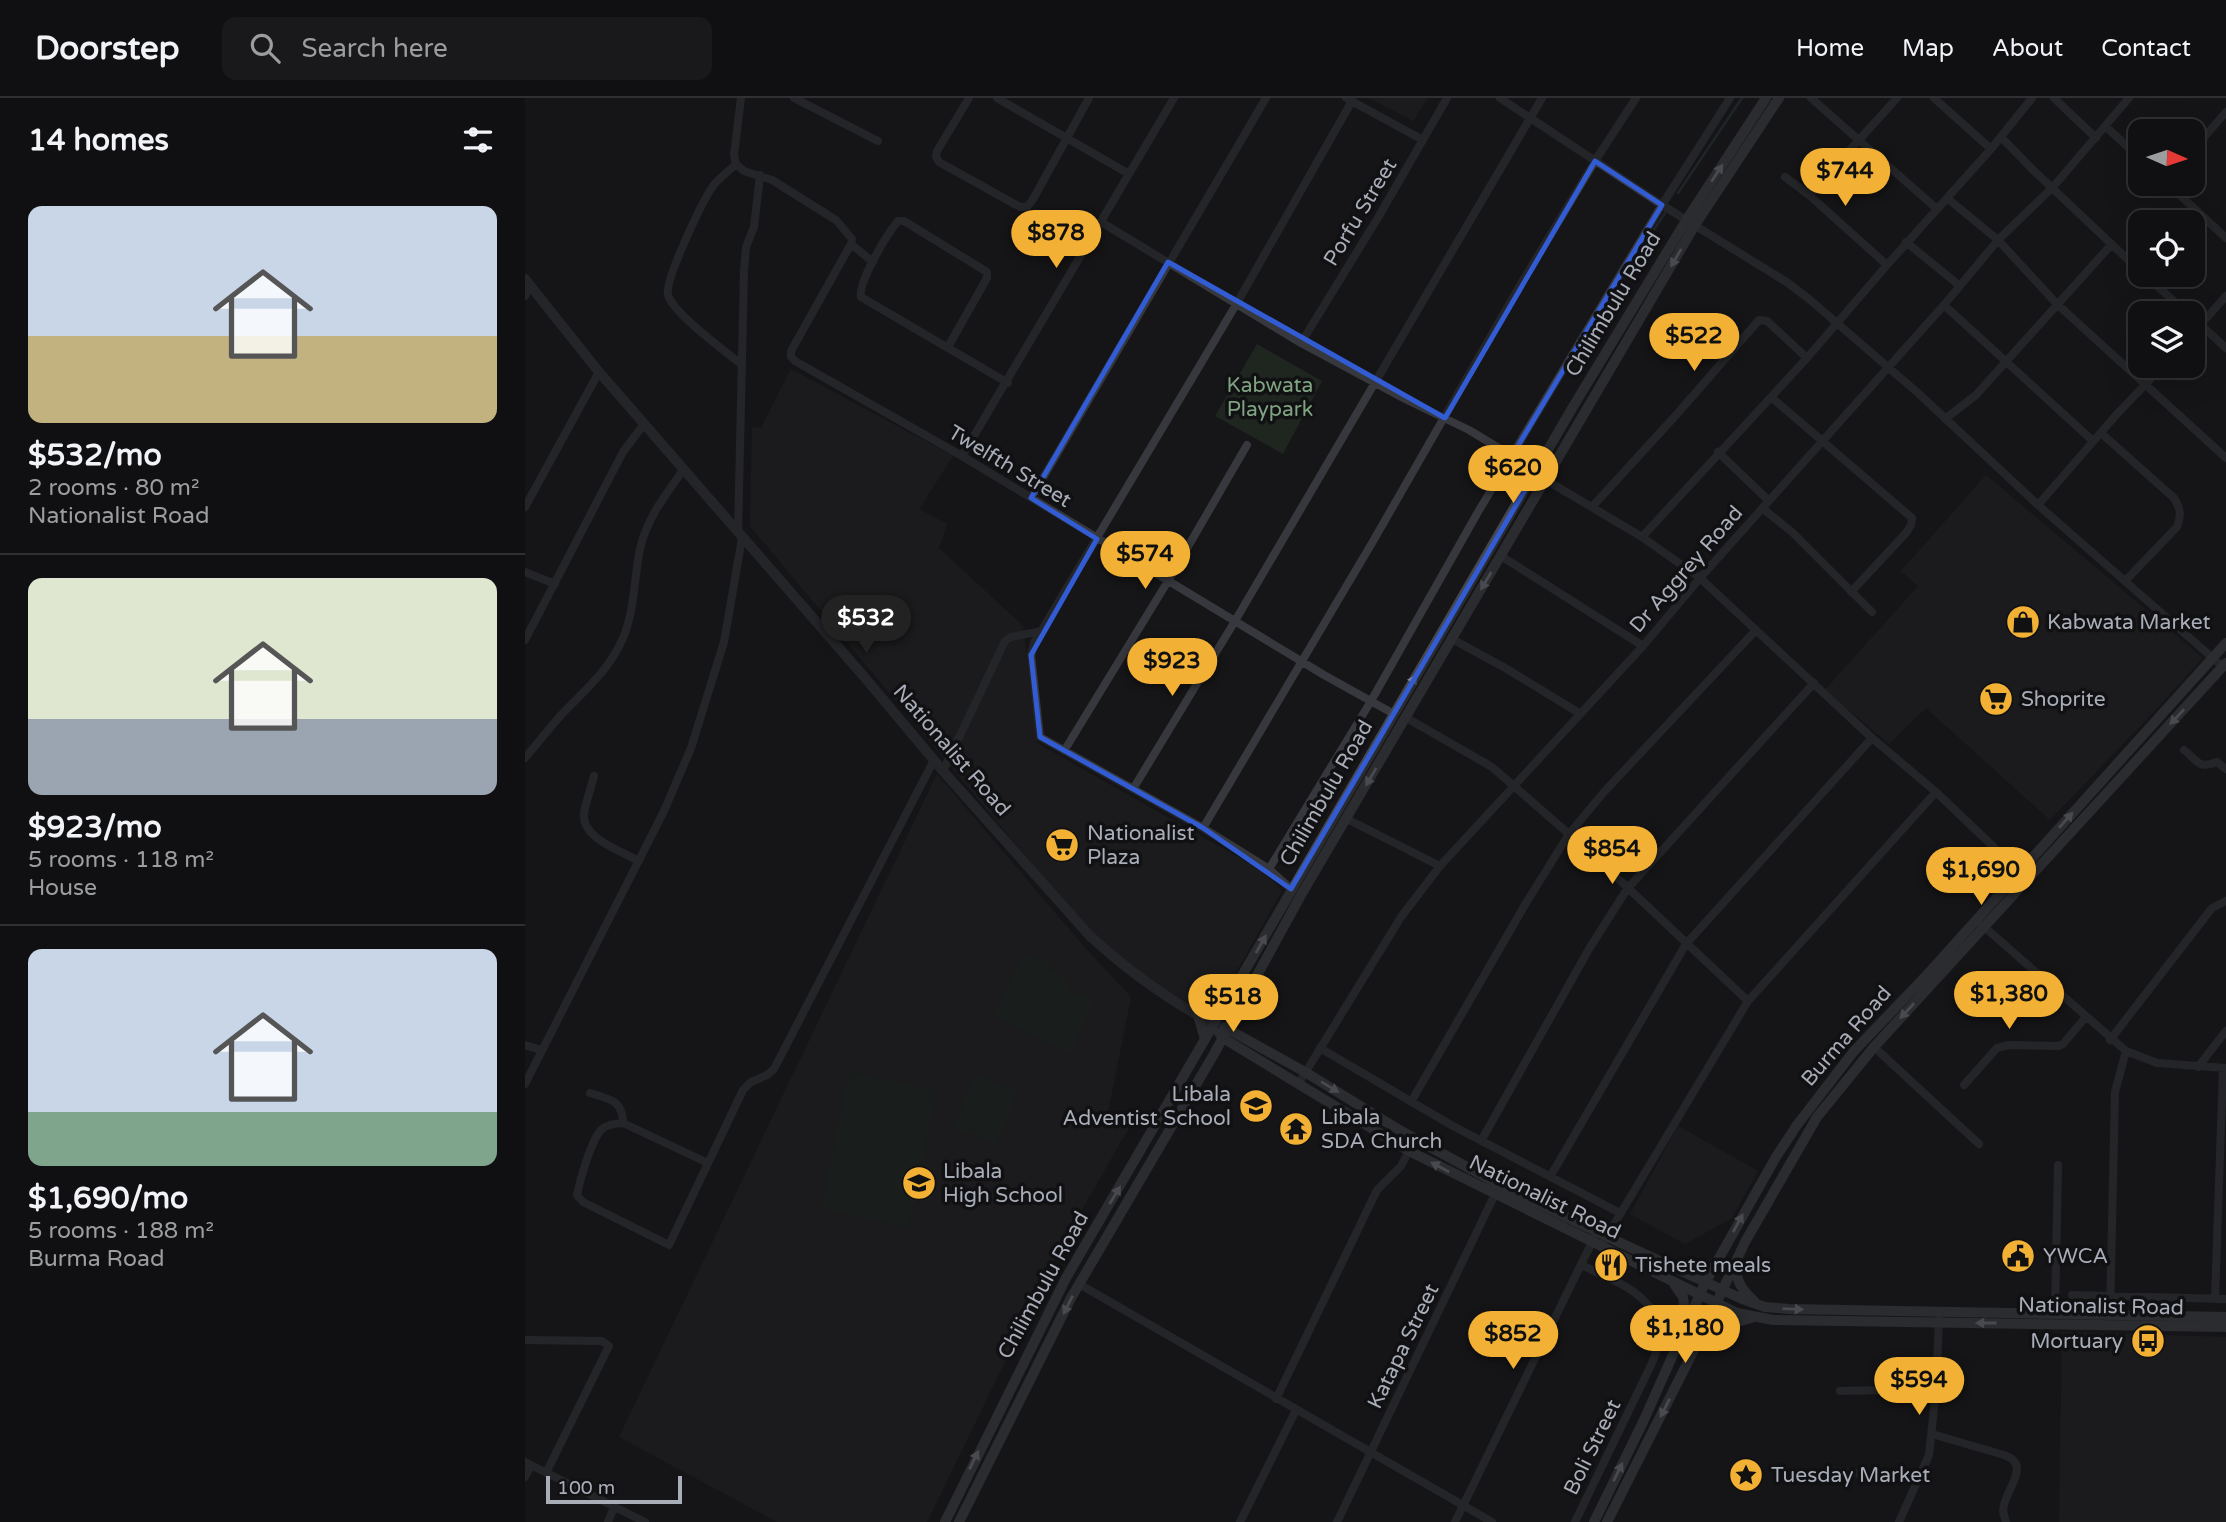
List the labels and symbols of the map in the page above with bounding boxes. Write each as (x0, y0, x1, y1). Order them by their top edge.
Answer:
north arrow (2128, 119, 2205, 196)
pin: $744 (1804, 148, 1886, 208)
street label: Porfu Street (1319, 154, 1402, 271)
one-way arrow (1710, 164, 1723, 183)
pin: $878 (1015, 211, 1097, 270)
street label: Chilimbulu Road (1560, 227, 1667, 381)
one-way arrow (1670, 249, 1682, 268)
pin: $522 (1653, 314, 1735, 373)
park label: Kabwata Playpark (1227, 373, 1313, 422)
street label: Twelfth Street (944, 420, 1076, 513)
pin: $620 (1472, 446, 1554, 505)
street label: Dr Aggrey Road (1624, 501, 1748, 638)
pin: $574 (1104, 532, 1186, 591)
one-way arrow (1480, 571, 1492, 591)
pin: $532 (825, 596, 907, 655)
shop icon: Kabwata Market (2004, 603, 2042, 641)
place label: Kabwata Market (2047, 610, 2211, 635)
pin: $923 (1131, 638, 1213, 698)
one-way arrow (1405, 674, 1417, 694)
street label: Nationalist Road (888, 680, 1015, 821)
supermarket icon: Shoprite (1977, 680, 2015, 718)
place label: Shoprite (2021, 687, 2106, 712)
one-way arrow (2169, 708, 2185, 725)
street label: Chilimbulu Road (1274, 716, 1378, 871)
one-way arrow (1365, 768, 1377, 787)
one-way arrow (2058, 811, 2074, 829)
place label: Nationalist Plaza (1087, 821, 1195, 870)
supermarket icon: Nationalist Plaza (1043, 826, 1081, 864)
pin: $854 (1571, 826, 1653, 886)
pin: $1,690 (1924, 848, 2038, 907)
one-way arrow (1255, 935, 1267, 954)
pin: $1,380 (1952, 972, 2066, 1031)
pin: $518 (1192, 974, 1274, 1034)
street label: Burma Road (1796, 981, 1897, 1092)
one-way arrow (1899, 1002, 1915, 1020)
one-way arrow (1320, 1081, 1339, 1093)
place label: Libala Adventist School (1063, 1082, 1231, 1131)
school or university icon: Libala Adventist School (1237, 1087, 1275, 1125)
place label: Libala SDA Church (1321, 1105, 1442, 1154)
temple icon: Libala SDA Church (1277, 1110, 1315, 1148)
street label: Nationalist Road (1465, 1150, 1625, 1245)
place label: Libala High School (943, 1159, 1063, 1208)
one-way arrow (1430, 1162, 1450, 1173)
school or university icon: Libala High School (900, 1164, 938, 1202)
one-way arrow (1109, 1185, 1122, 1204)
street label: Chilimbulu Road (993, 1207, 1094, 1363)
one-way arrow (1733, 1213, 1744, 1233)
public building icon: YWCA (1999, 1237, 2037, 1275)
place label: YWCA (2043, 1244, 2108, 1269)
restaurant icon: Tishete meals (1592, 1246, 1630, 1284)
place label: Tishete meals (1635, 1253, 1771, 1278)
street label: Katapa Street (1362, 1280, 1444, 1413)
street label: Nationalist Road (2018, 1293, 2184, 1320)
one-way arrow (1062, 1295, 1074, 1315)
one-way arrow (1782, 1304, 1804, 1315)
pin: $1,180 (1628, 1306, 1742, 1365)
pin: $852 (1472, 1312, 1554, 1371)
one-way arrow (1975, 1318, 1997, 1329)
bus stop icon: Mortuary (2129, 1322, 2167, 1360)
place label: Mortuary (2030, 1329, 2123, 1354)
pin: $594 (1878, 1358, 1960, 1417)
street label: Boli Street (1559, 1395, 1626, 1499)
one-way arrow (1659, 1398, 1671, 1418)
one-way arrow (969, 1450, 980, 1470)
place icon: Tuesday Market (1727, 1456, 1765, 1494)
one-way arrow (1612, 1462, 1624, 1482)
place label: Tuesday Market (1771, 1463, 1930, 1488)
scale bar (546, 1473, 683, 1505)

